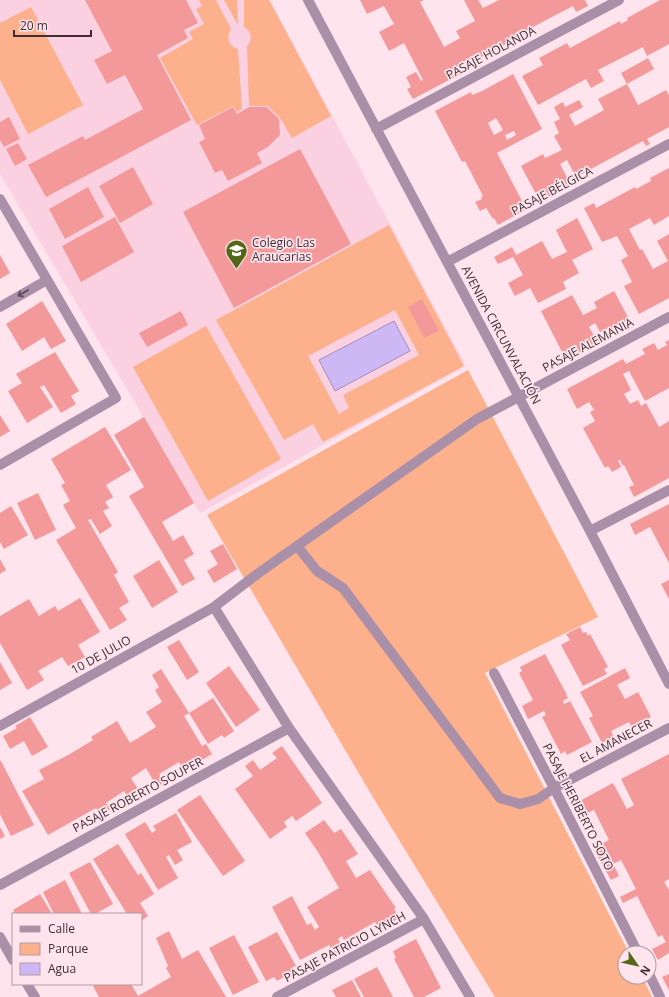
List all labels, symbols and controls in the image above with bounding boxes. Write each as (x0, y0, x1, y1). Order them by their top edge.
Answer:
scale bar (14, 12, 91, 38)
text: 20 m (20, 17, 48, 34)
street label: PASAJE HOLANDA (443, 22, 539, 83)
street label: PASAJE BÉLGICA (508, 162, 596, 219)
place label: Colegio Las Araucarias (252, 234, 315, 265)
school or university icon: Colegio Las Araucarias (223, 237, 249, 270)
street label: AVENIDA CIRCUNVALACIÓN (458, 262, 545, 407)
one-way arrow (17, 290, 29, 298)
street label: PASAJE ALEMANIA (539, 313, 637, 376)
street label: 10 DE JULIO (68, 631, 134, 678)
street label: EL AMANECER (577, 714, 655, 767)
street label: PASAJE HERIBERTO SOTO (539, 740, 618, 873)
street label: PASAJE ROBERTO SOUPER (70, 753, 207, 836)
street label: PASAJE PATRICIO LYNCH (281, 907, 409, 986)
legend (12, 913, 142, 985)
text: Calle (48, 920, 75, 937)
text: Parque (48, 940, 88, 957)
north arrow (617, 945, 657, 985)
text: Agua (48, 960, 76, 977)
text: N (637, 963, 654, 979)

